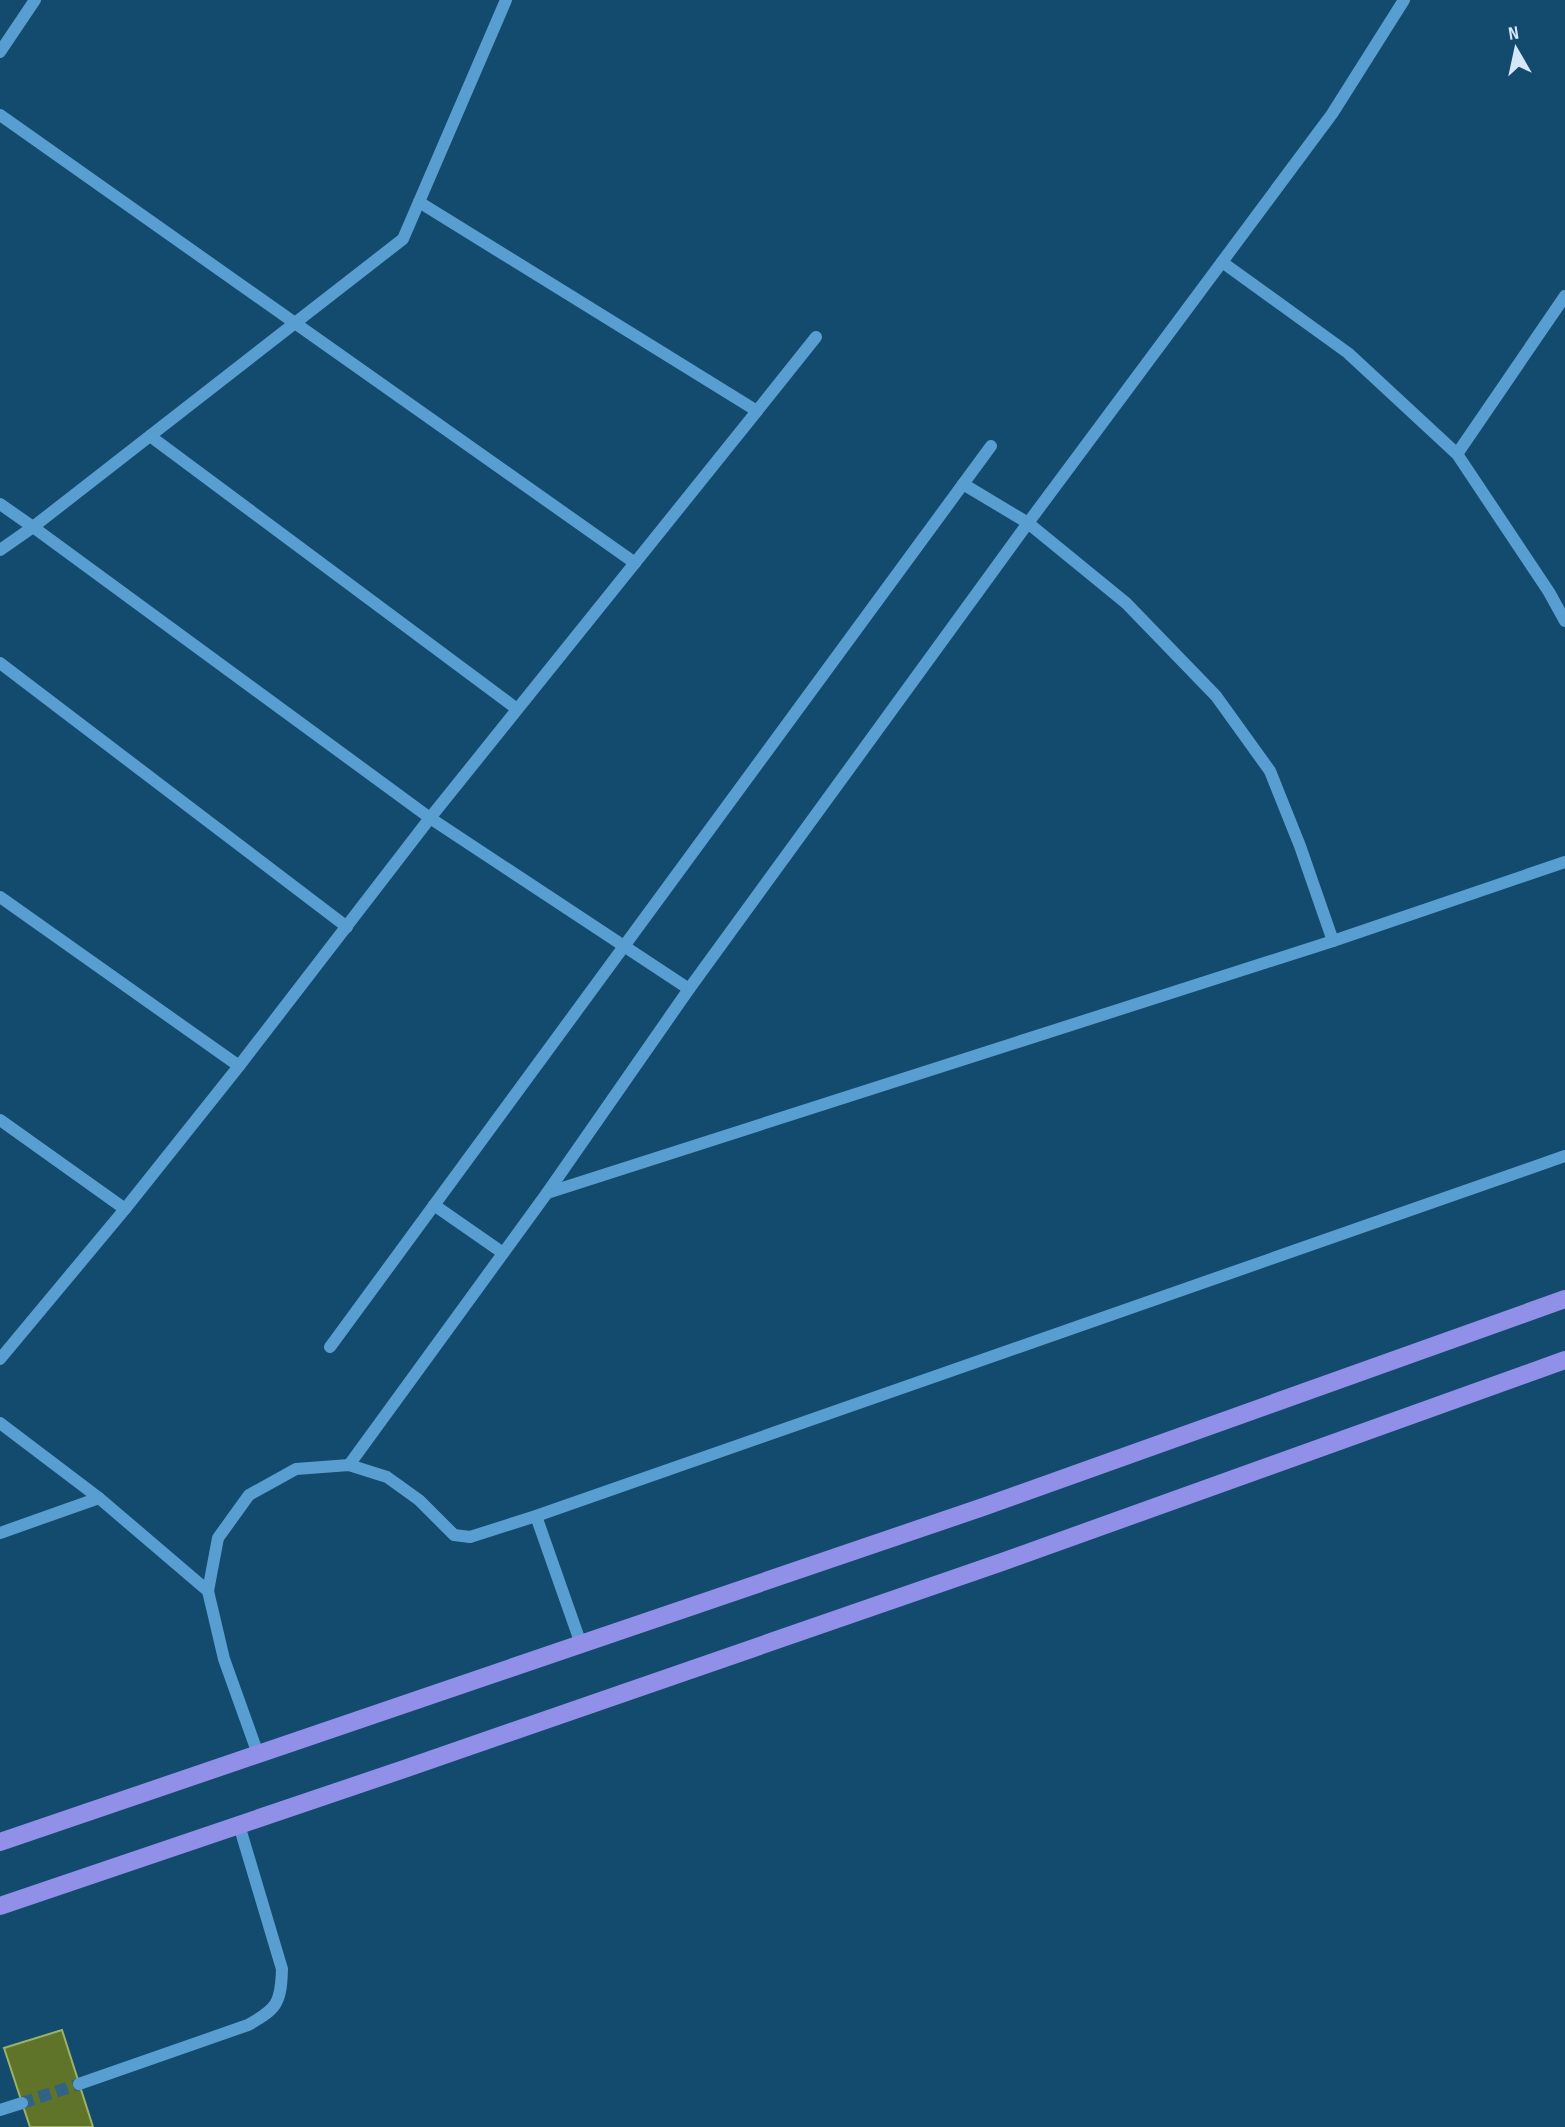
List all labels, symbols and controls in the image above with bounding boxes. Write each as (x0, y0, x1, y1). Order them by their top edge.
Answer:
north arrow (1481, 14, 1551, 84)
text: N (1507, 22, 1520, 46)

